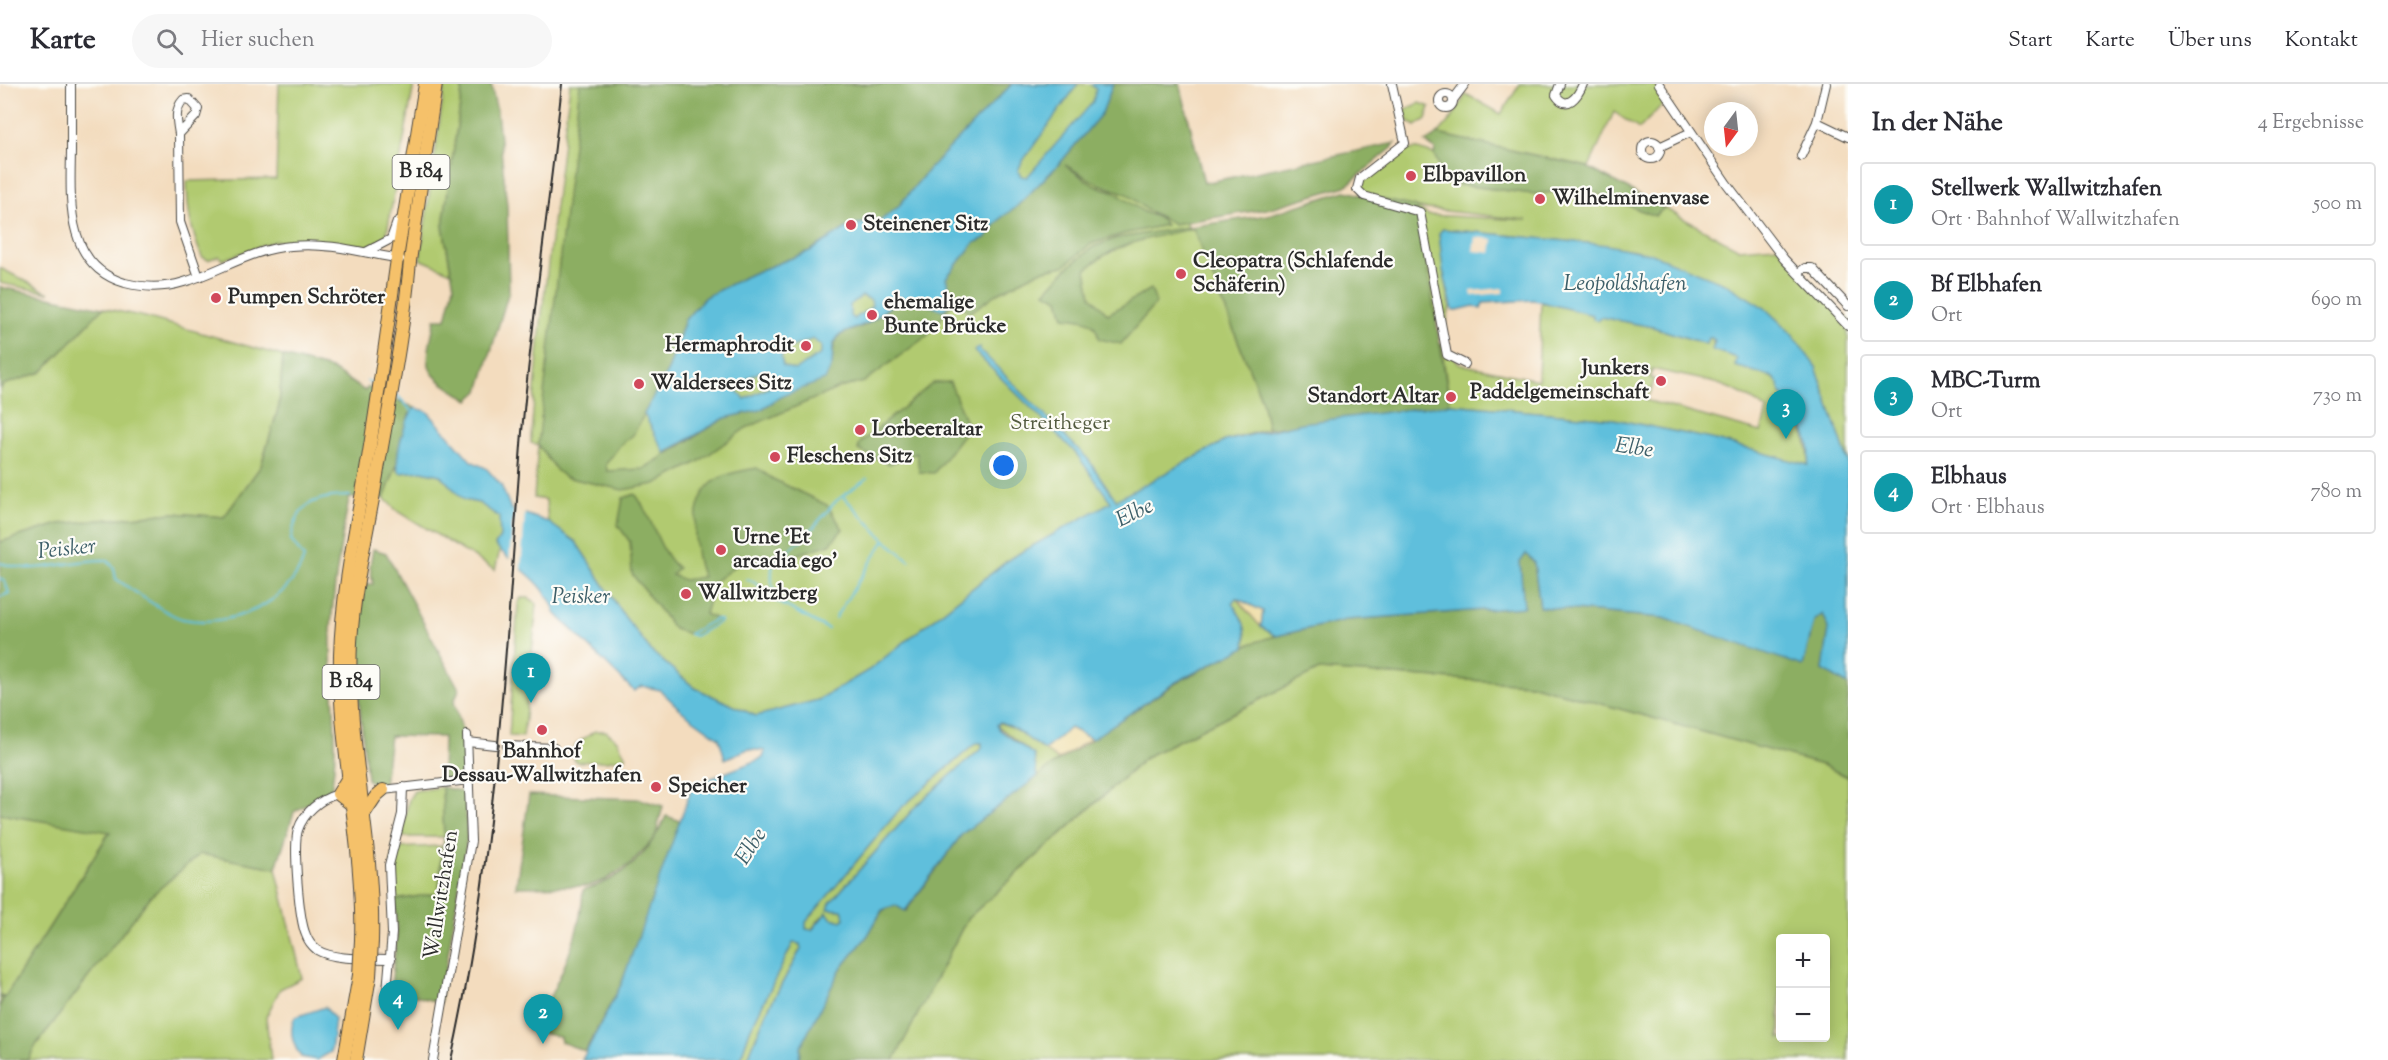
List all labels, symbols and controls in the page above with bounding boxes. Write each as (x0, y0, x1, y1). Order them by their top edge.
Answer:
search box (132, 14, 552, 68)
text: Karte (30, 21, 96, 61)
icon: search (153, 25, 186, 58)
text: Hier suchen (201, 25, 315, 57)
text: Start (2008, 26, 2052, 56)
text: Karte (2085, 26, 2135, 56)
text: Über uns (2168, 26, 2252, 56)
text: Kontakt (2285, 26, 2358, 56)
north arrow (1704, 102, 1758, 156)
text: In der Nähe (1872, 105, 2003, 142)
text: 4 Ergebnisse (2258, 109, 2364, 138)
road number: B 184 (392, 155, 450, 189)
place label: Elbpavillon (1423, 161, 1527, 191)
marker: Elbpavillon (1404, 169, 1418, 183)
text: Stellwerk Wallwitzhafen (1931, 174, 2162, 206)
place label: Wilhelminenvase (1552, 184, 1710, 214)
text: 1 (1890, 190, 1897, 219)
text: 500 m (2313, 190, 2362, 219)
marker: Wilhelminenvase (1533, 192, 1547, 206)
text: Ort · Bahnhof Wallwitzhafen (1931, 206, 2180, 235)
place label: Steinener Sitz (863, 210, 988, 240)
marker: Steinener Sitz (844, 218, 858, 232)
place label: Cleopatra (Schlafende Schäferin) (1193, 247, 1393, 301)
marker: Cleopatra (Schlafende Schäferin) (1174, 267, 1188, 281)
water label: Leopoldshafen (1563, 269, 1687, 301)
text: Bf Elbhafen (1931, 270, 2042, 302)
place label: Pumpen Schröter (228, 283, 385, 313)
text: 2 (1889, 286, 1898, 315)
text: 690 m (2311, 286, 2362, 315)
place label: ehemalige Bunte Brücke (884, 288, 1007, 342)
marker: Pumpen Schröter (209, 291, 223, 305)
text: Ort (1931, 302, 1962, 331)
marker: ehemalige Bunte Brücke (865, 308, 879, 322)
place label: Hermaphrodit (665, 331, 795, 361)
marker: Hermaphrodit (799, 339, 813, 353)
place label: Junkers Paddelgemeinschaft (1470, 354, 1650, 408)
text: MBC-Turm (1931, 366, 2040, 398)
place label: Waldersees Sitz (651, 369, 792, 399)
marker: Junkers Paddelgemeinschaft (1654, 374, 1668, 388)
marker: Waldersees Sitz (632, 377, 646, 391)
place label: Standort Altar (1308, 382, 1439, 412)
text: 3 (1889, 382, 1898, 411)
text: 730 m (2313, 382, 2362, 411)
marker: Standort Altar (1444, 390, 1458, 404)
pin: 3 (1766, 390, 1806, 439)
text: Ort (1931, 398, 1962, 427)
park label: Streitheger (1010, 409, 1110, 439)
place label: Lorbeeraltar (872, 415, 983, 445)
marker: Lorbeeraltar (853, 423, 867, 437)
water label: Elbe (1613, 430, 1655, 468)
place label: Fleschens Sitz (787, 442, 912, 472)
marker: Fleschens Sitz (768, 450, 782, 464)
your location (989, 451, 1018, 480)
text: Elbhaus (1931, 462, 2007, 494)
text: 4 (1888, 478, 1899, 507)
text: 780 m (2311, 478, 2362, 507)
water label: Elbe (1111, 491, 1159, 537)
text: Ort · Elbhaus (1931, 494, 2045, 523)
place label: Urne 'Et arcadia ego' (733, 523, 837, 577)
water label: Peisker (36, 531, 98, 569)
marker: Urne 'Et arcadia ego' (714, 543, 728, 557)
place label: Wallwitzberg (698, 579, 818, 609)
water label: Peisker (552, 582, 610, 614)
marker: Wallwitzberg (679, 587, 693, 601)
pin: 1 (512, 654, 550, 703)
road number: B 184 (322, 665, 380, 699)
marker: Bahnhof Dessau-Wallwitzhafen (535, 723, 549, 737)
place label: Bahnhof Dessau-Wallwitzhafen (442, 737, 643, 791)
place label: Speicher (668, 772, 747, 802)
marker: Speicher (649, 780, 663, 794)
water label: Elbe (728, 822, 776, 872)
street label: Wallwitzhafen (417, 828, 467, 962)
map controls (1776, 934, 1830, 1042)
button: + (1776, 934, 1830, 988)
pin: 4 (378, 980, 418, 1030)
button: − (1776, 988, 1830, 1042)
pin: 2 (524, 994, 562, 1044)

